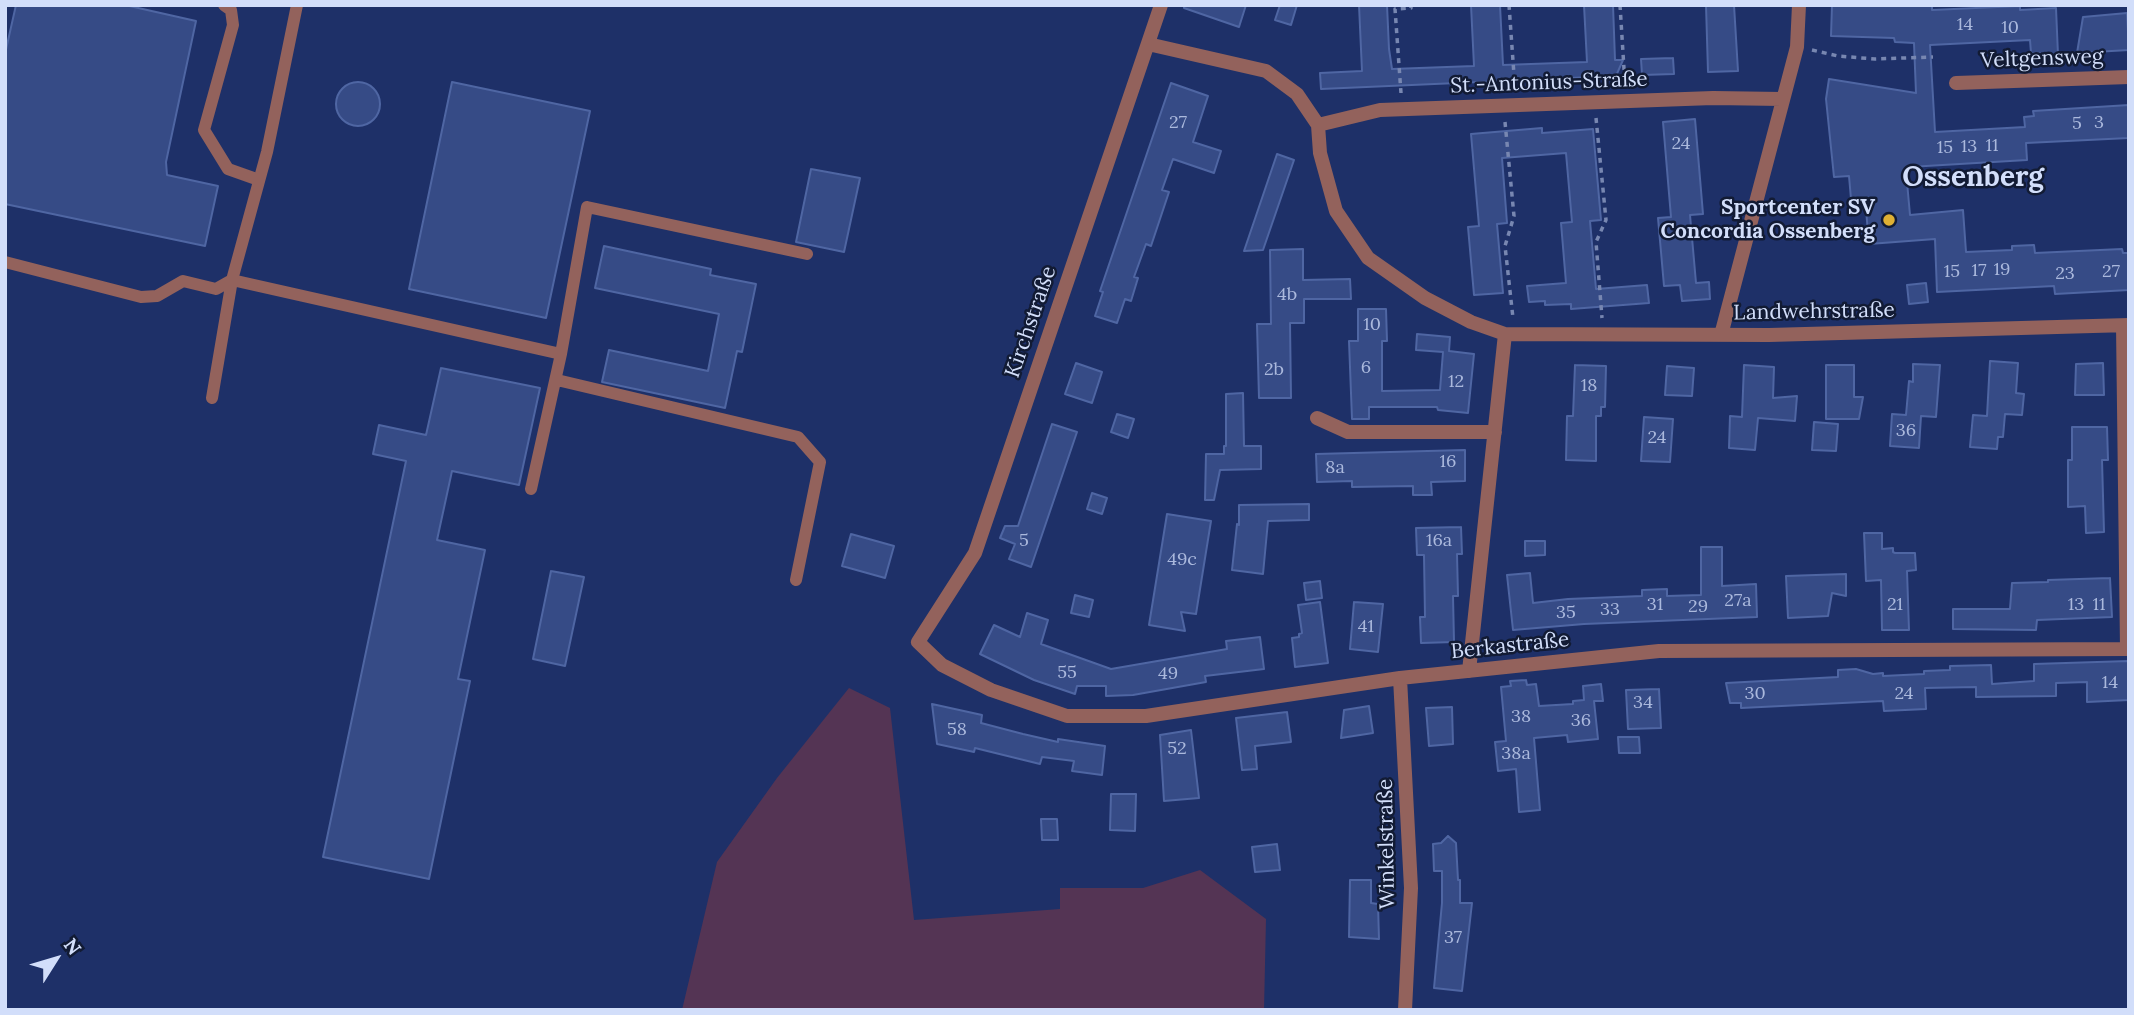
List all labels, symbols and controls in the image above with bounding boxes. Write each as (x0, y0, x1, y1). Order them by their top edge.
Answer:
house number: 14 (1957, 14, 1973, 36)
house number: 10 (2001, 17, 2019, 39)
street label: Veltgensweg (1980, 44, 2104, 74)
street label: St.-Antonius-Straße (1450, 67, 1648, 99)
house number: 27 (1169, 112, 1187, 134)
house number: 3 (2094, 112, 2104, 134)
house number: 5 (2072, 113, 2082, 135)
house number: 24 (1671, 133, 1691, 155)
house number: 11 (1985, 135, 1999, 157)
house number: 13 (1961, 136, 1977, 158)
house number: 15 (1937, 137, 1953, 159)
district label: Ossenberg (1902, 161, 2044, 195)
place label: Sportcenter SV Concordia Ossenberg (1661, 195, 1875, 245)
marker: Sportcenter SV Concordia Ossenberg (1881, 212, 1897, 228)
house number: 19 (1994, 259, 2010, 281)
house number: 17 (1972, 260, 1986, 282)
house number: 15 (1944, 261, 1960, 283)
house number: 27 (2102, 261, 2120, 283)
street label: Kirchstraße (1000, 263, 1062, 381)
house number: 23 (2055, 263, 2075, 285)
house number: 4b (1277, 284, 1297, 306)
street label: Landwehrstraße (1733, 298, 1895, 326)
house number: 10 (1363, 314, 1381, 336)
house number: 6 (1361, 357, 1371, 379)
house number: 2b (1264, 359, 1284, 381)
house number: 12 (1448, 371, 1464, 393)
house number: 18 (1581, 375, 1597, 397)
house number: 36 (1896, 420, 1916, 442)
house number: 24 (1647, 427, 1667, 449)
house number: 16 (1440, 451, 1456, 473)
house number: 8a (1325, 457, 1345, 479)
house number: 5 (1019, 530, 1029, 552)
house number: 16a (1426, 530, 1452, 552)
house number: 49c (1167, 549, 1197, 571)
house number: 27a (1724, 590, 1752, 612)
house number: 31 (1647, 594, 1663, 616)
house number: 21 (1887, 594, 1903, 616)
house number: 13 (2068, 594, 2084, 616)
house number: 11 (2092, 594, 2106, 616)
house number: 29 (1688, 596, 1708, 618)
house number: 33 (1600, 599, 1620, 621)
house number: 35 (1556, 602, 1576, 624)
house number: 41 (1358, 616, 1374, 638)
street label: Berkastraße (1450, 627, 1570, 665)
house number: 55 (1057, 662, 1077, 684)
house number: 49 (1158, 663, 1178, 685)
house number: 14 (2102, 672, 2118, 694)
house number: 30 (1744, 683, 1766, 705)
house number: 24 (1894, 683, 1914, 705)
house number: 34 (1633, 692, 1653, 714)
house number: 38 (1511, 706, 1531, 728)
house number: 36 (1571, 710, 1591, 732)
house number: 58 (947, 719, 967, 741)
house number: 52 (1167, 738, 1187, 760)
house number: 38a (1501, 743, 1531, 765)
street label: Winkelstraße (1373, 778, 1401, 910)
north arrow (21, 924, 91, 994)
house number: 37 (1444, 927, 1462, 949)
text: N (59, 933, 87, 959)

